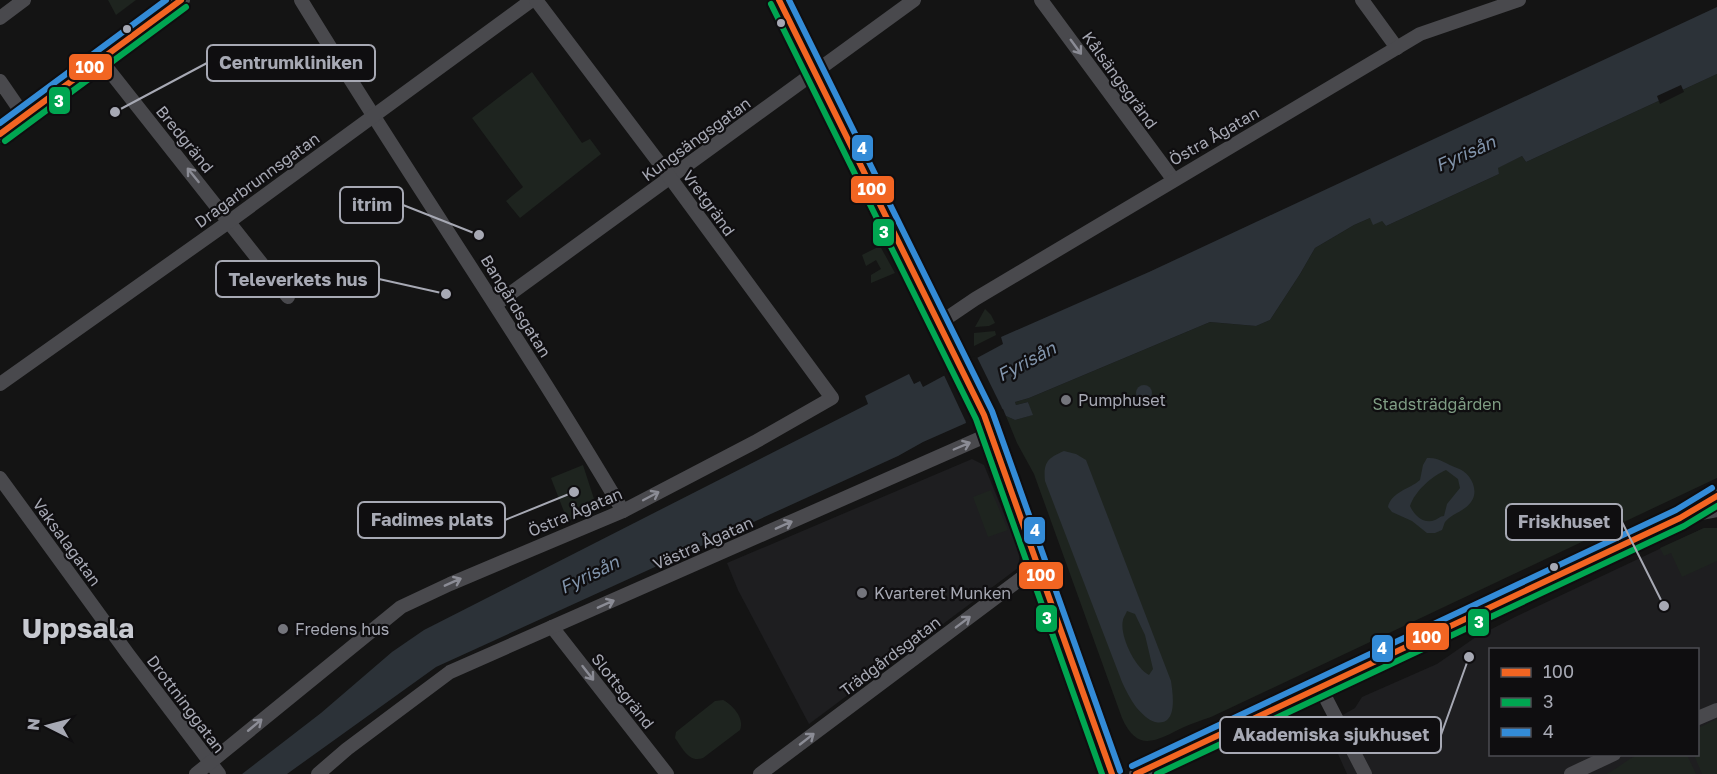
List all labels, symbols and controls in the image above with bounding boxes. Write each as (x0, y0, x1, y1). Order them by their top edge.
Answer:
unlabelled marker (775, 17, 787, 29)
unlabelled marker (121, 23, 133, 35)
street label: Kålsängsgränd (1078, 27, 1162, 133)
one-way arrow (1070, 38, 1082, 54)
callout: Centrumkliniken (207, 45, 375, 81)
text: Centrumkliniken (219, 51, 363, 73)
line badge: 100 (68, 53, 113, 81)
text: 100 (75, 57, 105, 77)
line badge: 3 (48, 86, 71, 115)
text: 3 (54, 91, 64, 111)
street label: Kungsängsgatan (638, 93, 754, 185)
street label: Bredgränd (152, 101, 218, 177)
street label: Östra Ågatan (1166, 102, 1262, 170)
street label: Dragarbrunnsgatan (191, 128, 323, 232)
water label: Fyrisån (1432, 130, 1499, 176)
line badge: 4 (851, 134, 874, 162)
text: 4 (857, 138, 867, 158)
street label: Vretgränd (678, 166, 740, 240)
one-way arrow (186, 168, 199, 184)
line badge: 100 (850, 175, 895, 204)
text: 100 (857, 179, 887, 199)
callout: itrim (340, 187, 403, 223)
text: itrim (352, 193, 392, 215)
line badge: 3 (872, 218, 895, 247)
text: 3 (879, 222, 889, 242)
street label: Bangårdsgatan (477, 251, 555, 361)
callout: Televerkets hus (216, 261, 379, 297)
text: Televerkets hus (228, 268, 368, 290)
water label: Fyrisån (993, 336, 1060, 386)
place label: Pumphuset (1078, 390, 1166, 410)
marker: Pumphuset (1059, 393, 1073, 407)
park label: Stadsträdgården (1373, 394, 1501, 414)
one-way arrow (953, 440, 971, 451)
street label: Östra Ågatan (525, 483, 625, 541)
one-way arrow (642, 490, 660, 501)
street label: Vaksalagatan (28, 494, 106, 590)
callout: Fadimes plats (358, 502, 505, 538)
callout: Friskhuset (1506, 504, 1622, 540)
text: Fadimes plats (371, 508, 493, 530)
text: Friskhuset (1518, 510, 1610, 532)
street label: Västra Ågatan (650, 512, 756, 574)
line badge: 4 (1023, 516, 1046, 545)
one-way arrow (775, 518, 793, 529)
text: 4 (1030, 520, 1040, 540)
water label: Fyrisån (556, 550, 623, 598)
line badge: 100 (1018, 561, 1064, 590)
unlabelled marker (1548, 561, 1560, 573)
text: 100 (1026, 565, 1056, 585)
one-way arrow (444, 576, 462, 588)
place label: Kvarteret Munken (874, 583, 1011, 603)
marker: Kvarteret Munken (855, 586, 869, 600)
one-way arrow (596, 597, 614, 609)
line badge: 3 (1035, 604, 1058, 633)
text: 3 (1042, 608, 1052, 628)
line badge: 3 (1467, 608, 1490, 637)
district label: Uppsala (22, 611, 134, 644)
street label: Trädgårdsgatan (836, 612, 944, 700)
text: 3 (1474, 612, 1484, 632)
one-way arrow (954, 616, 970, 628)
place label: Fredens hus (295, 619, 389, 639)
marker: Fredens hus (276, 622, 290, 636)
line badge: 100 (1405, 622, 1450, 651)
text: 100 (1412, 627, 1442, 647)
line badge: 4 (1371, 634, 1394, 663)
text: 4 (1377, 638, 1387, 658)
legend (1489, 648, 1699, 756)
street label: Slottsgränd (587, 649, 659, 733)
street label: Drottninggatan (143, 651, 229, 757)
text: 100 (1543, 660, 1574, 682)
one-way arrow (582, 665, 595, 681)
text: 3 (1543, 690, 1554, 712)
north arrow (18, 696, 78, 756)
text: N (23, 717, 44, 732)
callout: Akademiska sjukhuset (1220, 717, 1441, 753)
one-way arrow (247, 719, 263, 732)
text: 4 (1543, 720, 1554, 742)
text: Akademiska sjukhuset (1233, 723, 1429, 745)
one-way arrow (799, 733, 815, 746)

